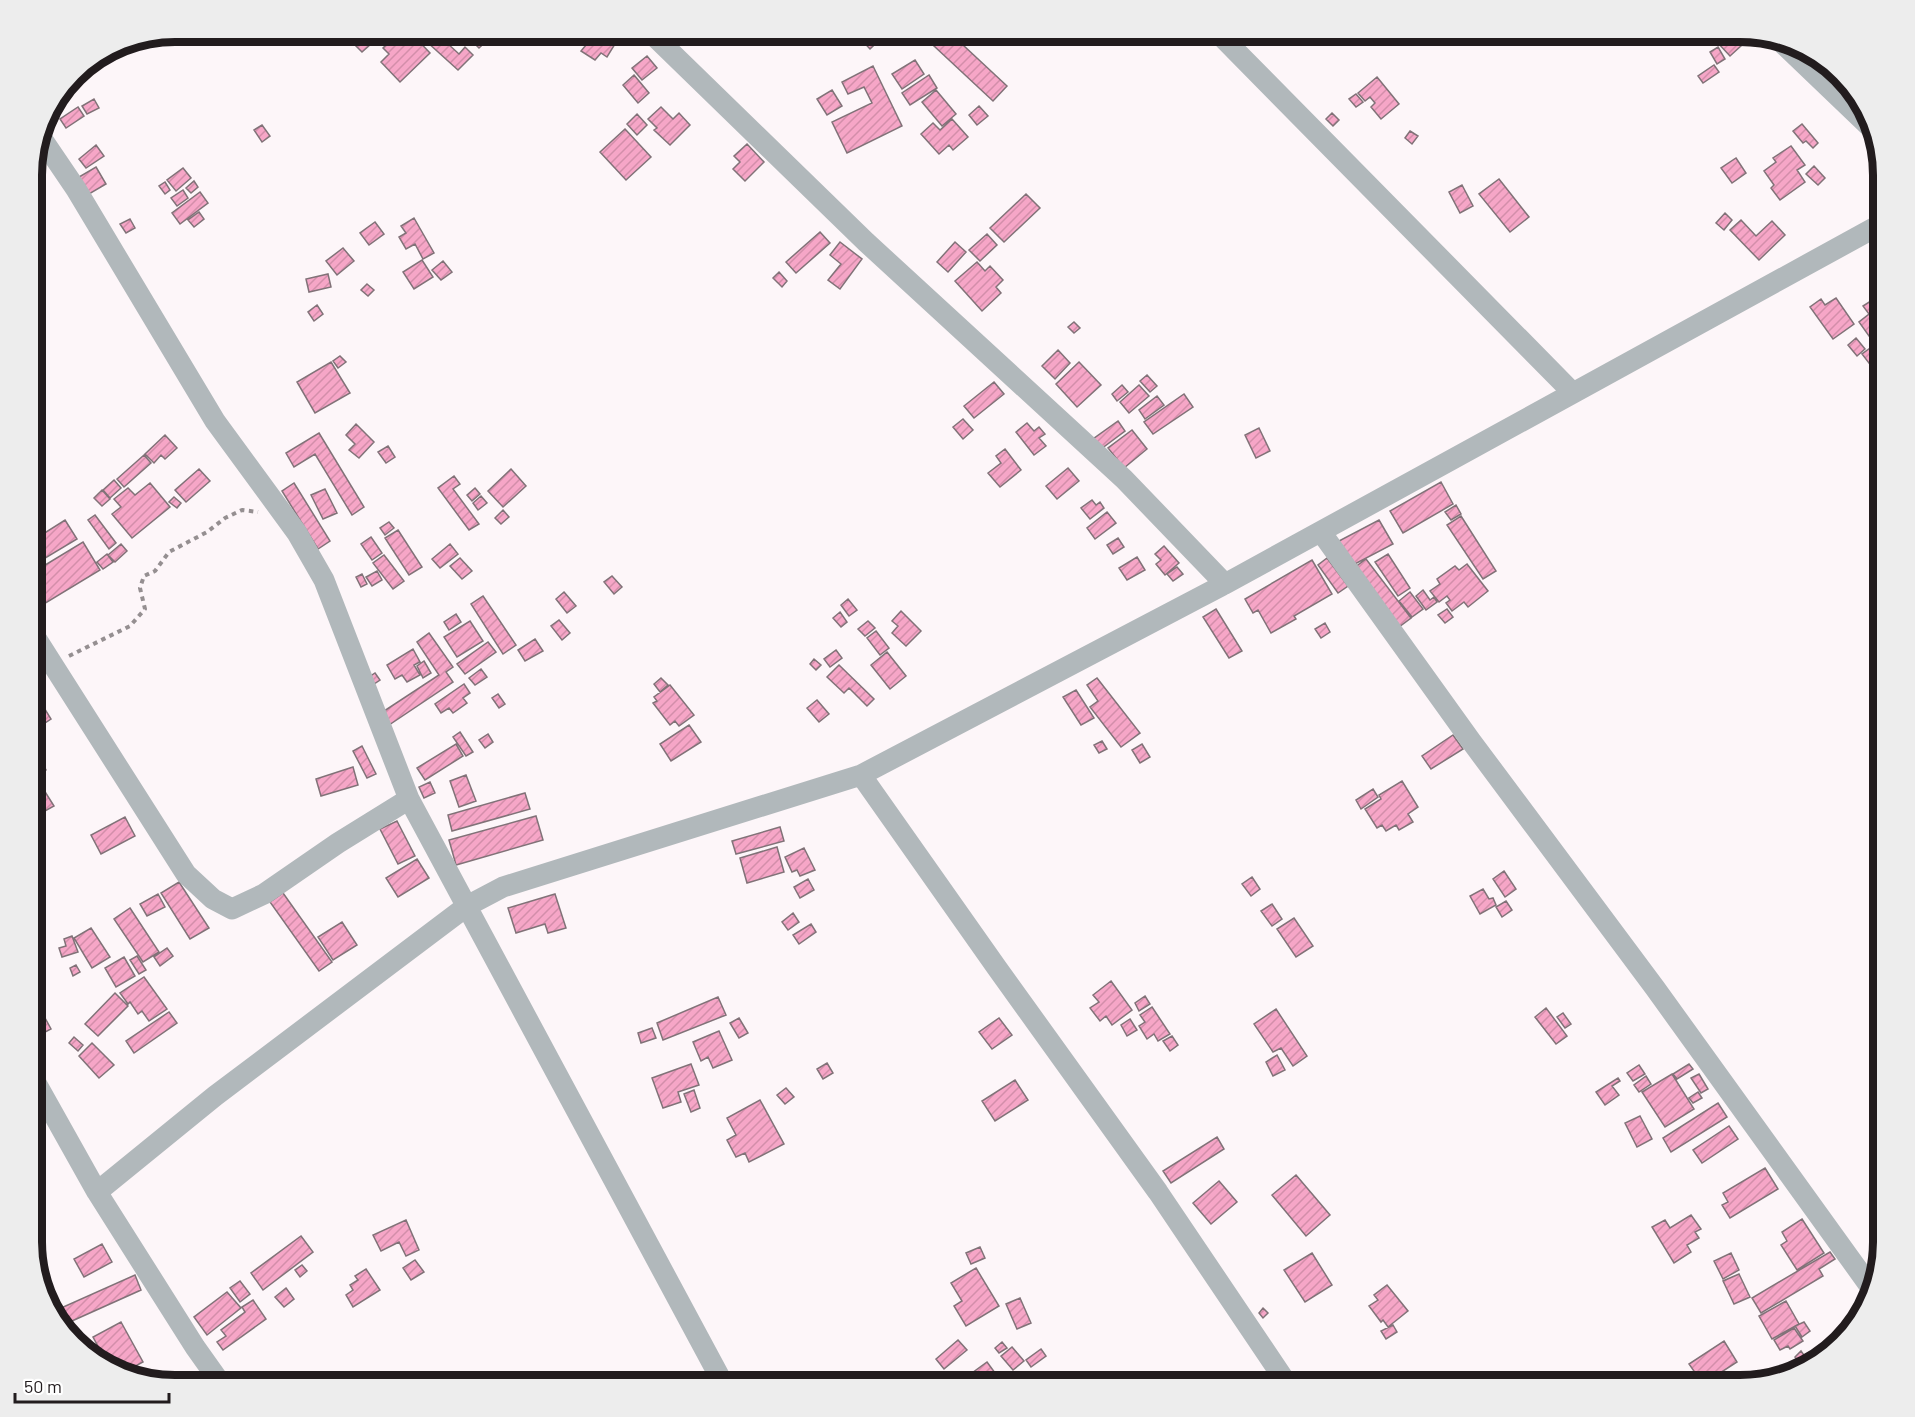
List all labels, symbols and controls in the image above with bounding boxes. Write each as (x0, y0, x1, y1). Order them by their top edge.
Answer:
scale bar (15, 1366, 170, 1404)
text: 50 m (24, 1375, 62, 1397)

